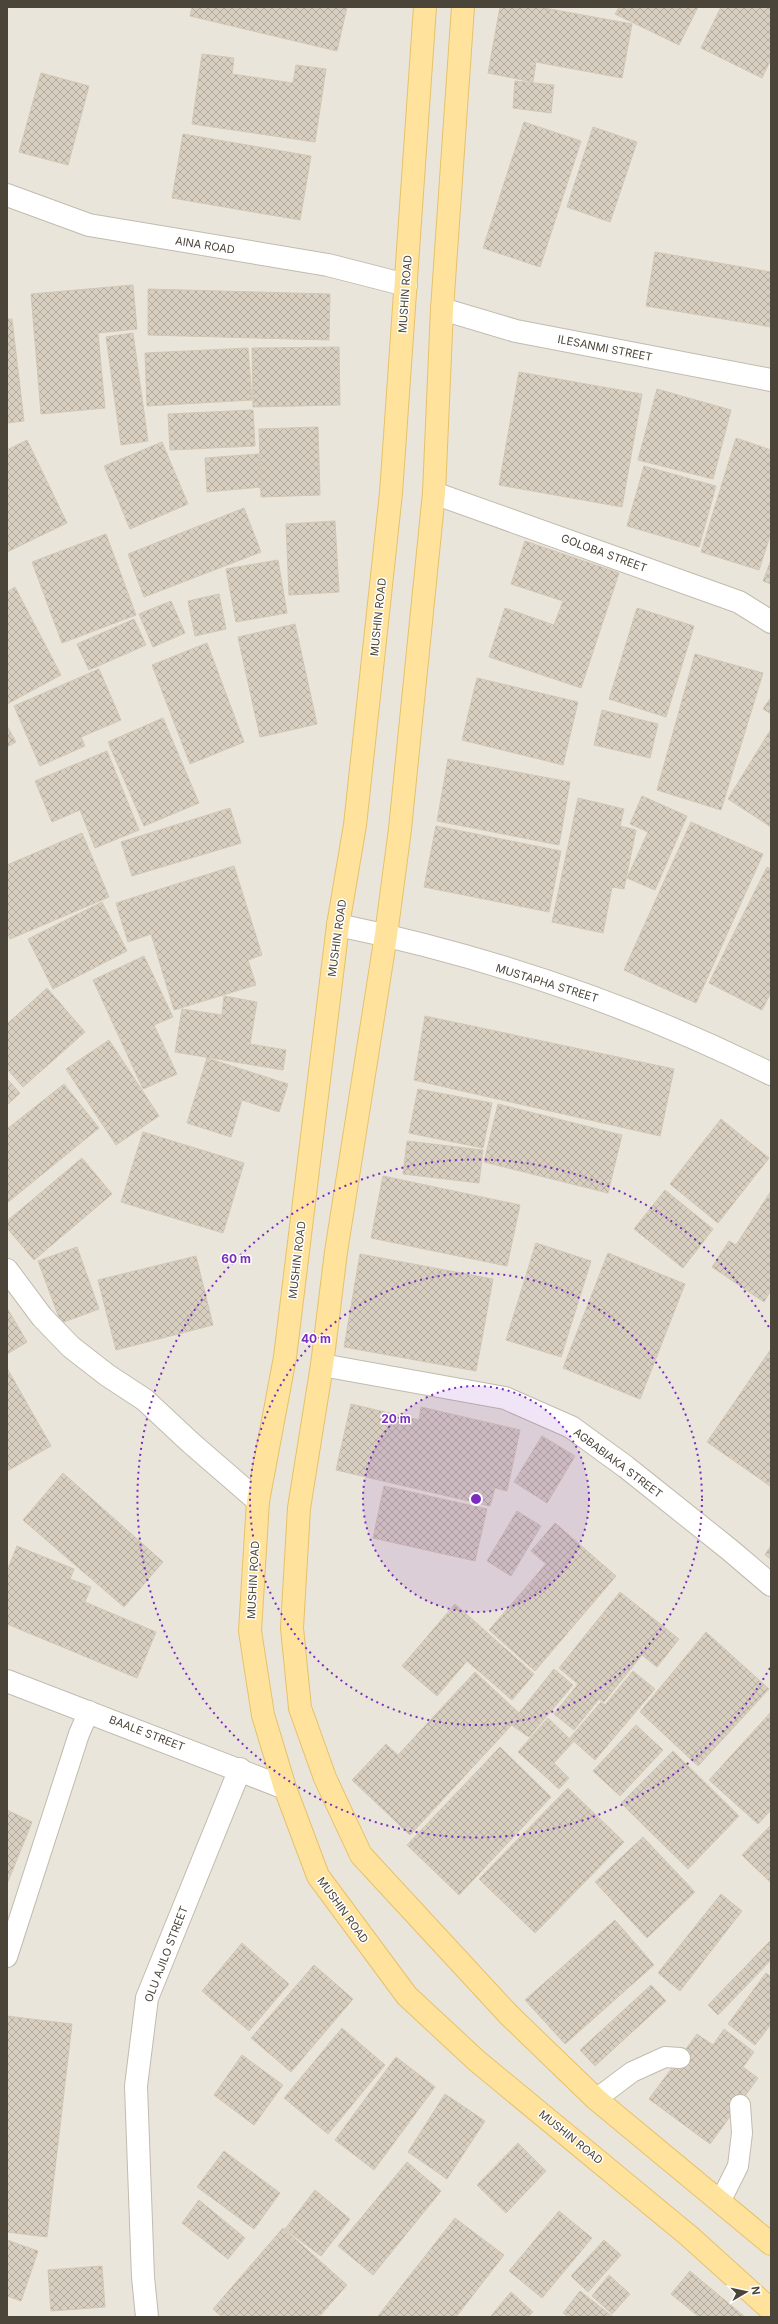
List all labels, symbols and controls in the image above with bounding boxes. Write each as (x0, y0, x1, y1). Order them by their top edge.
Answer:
street label: AINA ROAD (174, 233, 236, 257)
street label: MUSHIN ROAD (395, 254, 415, 334)
street label: ILESANMI STREET (556, 332, 654, 364)
street label: GOLOBA STREET (559, 531, 649, 575)
street label: MUSHIN ROAD (367, 577, 389, 657)
street label: MUSHIN ROAD (325, 898, 349, 978)
street label: MUSTAPHA STREET (494, 961, 600, 1005)
street label: MUSHIN ROAD (285, 1220, 309, 1300)
text: 60 m (221, 1251, 251, 1266)
text: 40 m (301, 1331, 331, 1346)
text: 20 m (381, 1411, 411, 1426)
street label: AGBABIAKA STREET (571, 1425, 665, 1501)
centre of rings (469, 1492, 483, 1506)
street label: MUSHIN ROAD (244, 1540, 262, 1619)
street label: BAALE STREET (107, 1712, 187, 1754)
street label: MUSHIN ROAD (314, 1874, 372, 1946)
street label: OLU AJILO STREET (141, 1904, 191, 2004)
street label: MUSHIN ROAD (536, 2107, 606, 2167)
north arrow (726, 2272, 766, 2312)
text: N (748, 2285, 763, 2296)

